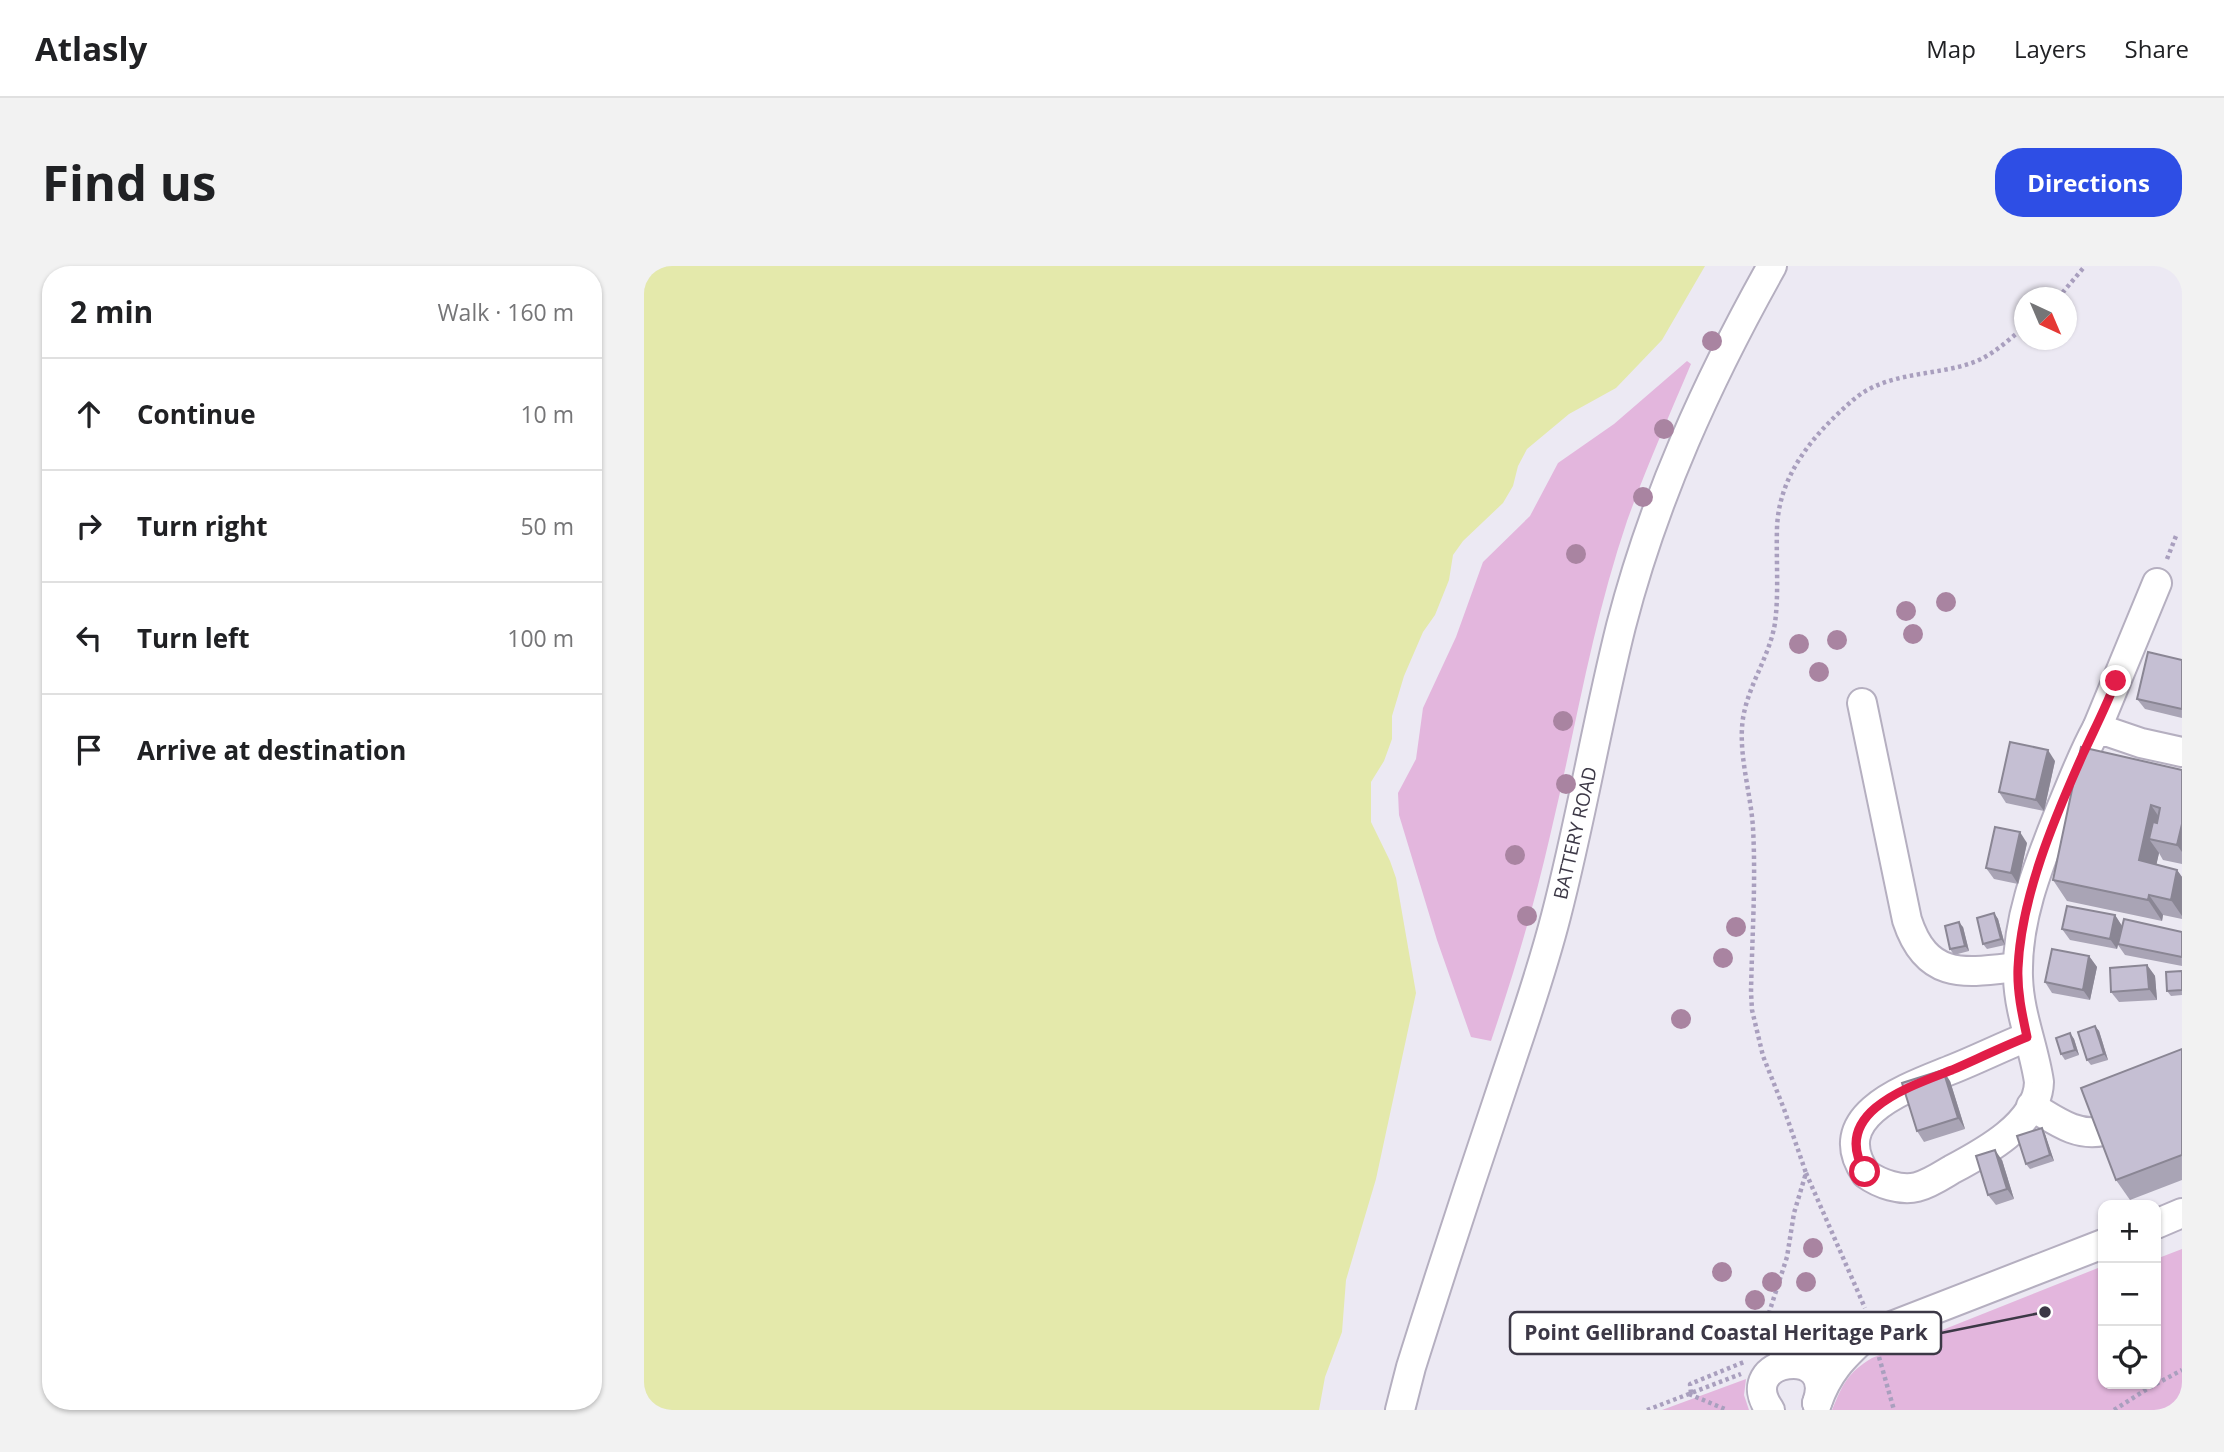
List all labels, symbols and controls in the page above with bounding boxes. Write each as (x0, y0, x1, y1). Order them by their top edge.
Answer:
text: Atlasly (35, 26, 147, 71)
text: Map (1926, 32, 1976, 65)
text: Layers (2014, 32, 2087, 65)
text: Share (2125, 32, 2189, 65)
button: Directions (1995, 148, 2182, 217)
text: Find us (42, 149, 216, 215)
north arrow (2014, 287, 2077, 350)
text: 2 min (70, 291, 153, 332)
text: Walk · 160 m (437, 296, 574, 328)
icon: ahead (70, 395, 108, 433)
text: Continue (137, 396, 256, 432)
text: 10 m (520, 398, 574, 430)
icon: right (70, 507, 108, 545)
text: Turn right (137, 508, 268, 544)
text: 50 m (520, 510, 574, 542)
icon: left (70, 619, 108, 657)
text: Turn left (137, 620, 249, 656)
text: 100 m (507, 622, 574, 654)
route end (2100, 665, 2131, 696)
icon: arrive (70, 731, 108, 769)
text: Arrive at destination (137, 732, 406, 768)
street label: BATTERY ROAD (1547, 764, 1603, 902)
route start (1849, 1156, 1880, 1187)
map controls (2098, 1200, 2161, 1389)
button: + (2098, 1200, 2161, 1263)
button: − (2098, 1263, 2161, 1326)
callout: Point Gellibrand Coastal Heritage Park (1510, 1312, 1941, 1354)
text: Point Gellibrand Coastal Heritage Park (1524, 1318, 1929, 1346)
button: locate (2098, 1326, 2161, 1389)

